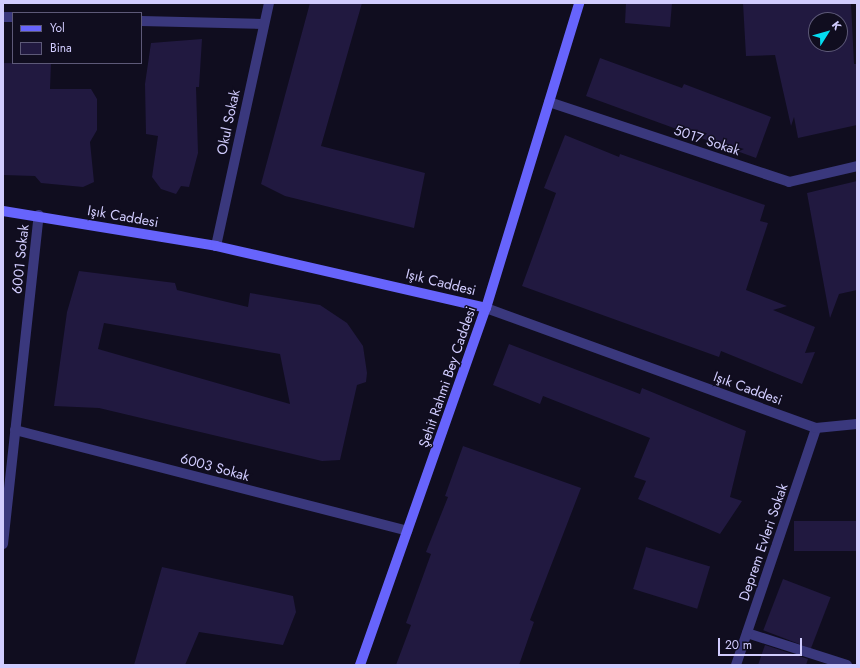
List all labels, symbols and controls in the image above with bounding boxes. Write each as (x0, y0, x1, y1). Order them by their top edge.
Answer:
legend (12, 12, 142, 64)
north arrow (808, 12, 848, 52)
text: K (828, 17, 845, 33)
text: Yol (50, 19, 65, 37)
text: Bina (50, 39, 72, 57)
street label: Okul Sokak (213, 88, 243, 156)
street label: 5017 Sokak (672, 121, 742, 159)
street label: Işık Caddesi (86, 201, 160, 231)
street label: 6001 Sokak (8, 223, 32, 295)
street label: Işık Caddesi (404, 265, 478, 299)
street label: Şehit Rahmi Bey Caddesi (415, 304, 479, 450)
street label: Işık Caddesi (711, 368, 785, 408)
street label: 6003 Sokak (178, 450, 252, 484)
street label: Deprem Evleri Sokak (735, 481, 791, 603)
scale bar (720, 630, 804, 656)
text: 20 m (725, 636, 752, 654)

